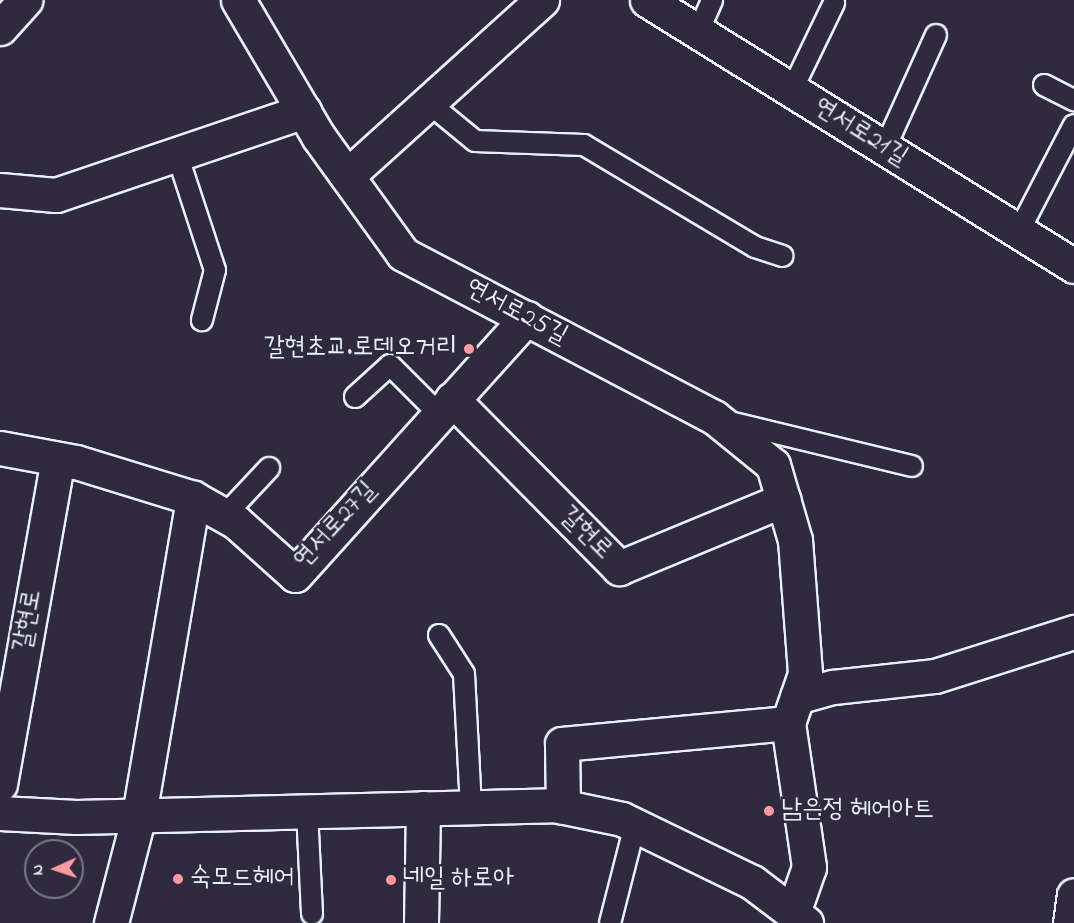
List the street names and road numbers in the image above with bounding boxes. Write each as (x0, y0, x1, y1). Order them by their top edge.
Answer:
street label: 연서로21길 (807, 92, 913, 174)
street label: 연서로25길 (459, 273, 573, 353)
street label: 연서로27길 (288, 476, 384, 576)
street label: 갈현로 (552, 501, 618, 567)
street label: 갈현로 (8, 587, 50, 655)

